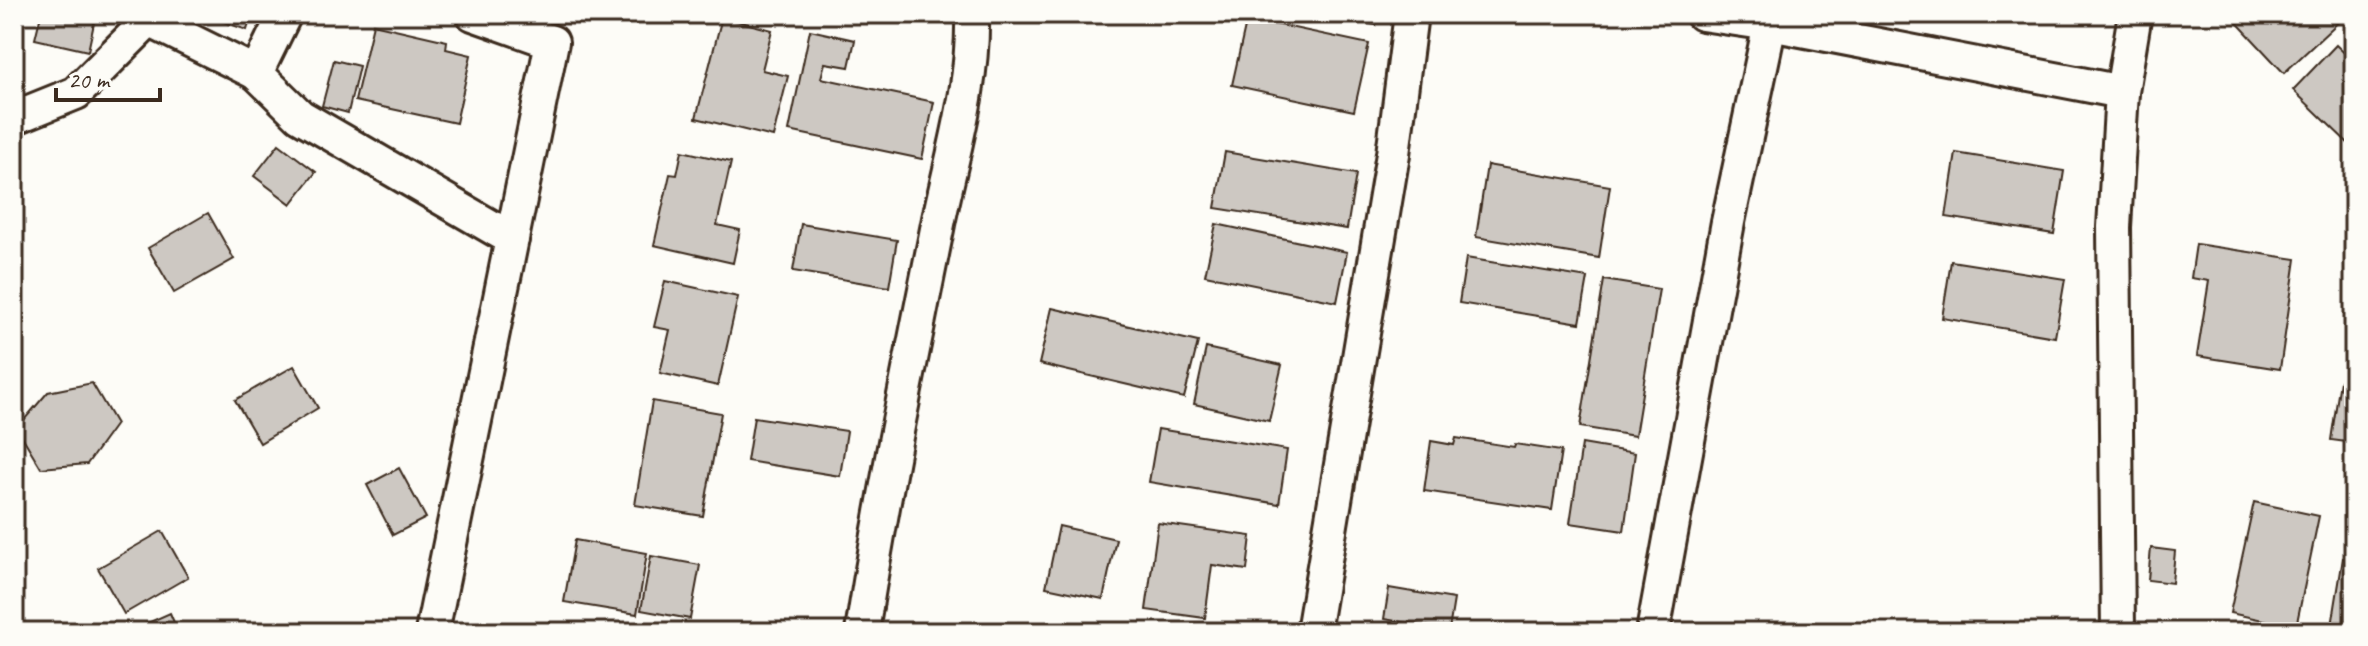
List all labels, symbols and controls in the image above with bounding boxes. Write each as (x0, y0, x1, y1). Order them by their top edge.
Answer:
scale bar (56, 52, 160, 102)
text: 20 m (68, 65, 111, 95)

